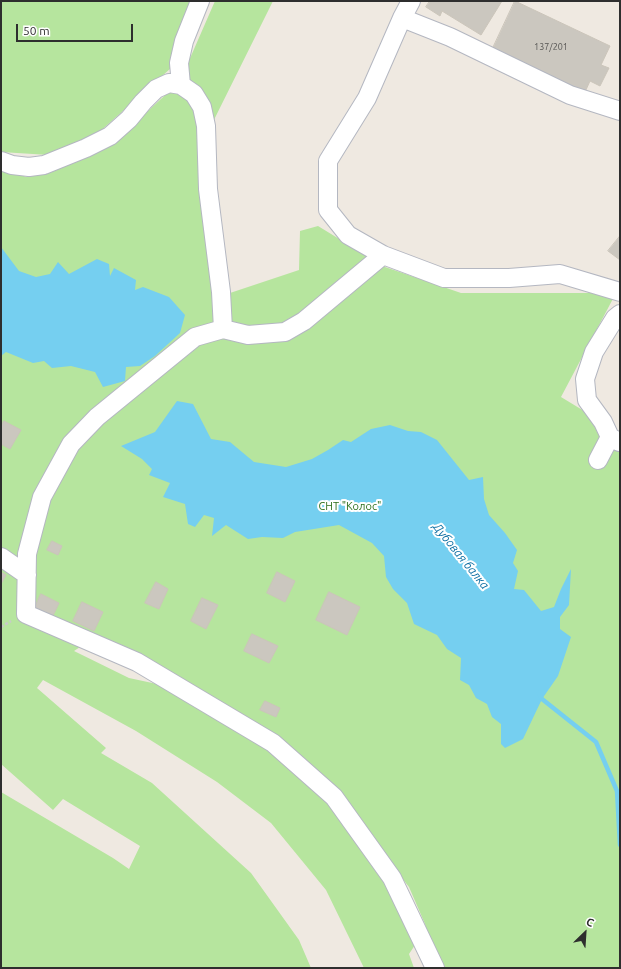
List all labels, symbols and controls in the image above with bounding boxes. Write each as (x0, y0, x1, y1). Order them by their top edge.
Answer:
scale bar (18, 16, 135, 42)
text: 50 m (23, 24, 50, 37)
house number: 137/201 (534, 42, 568, 52)
park label: СНТ "Колос" (319, 499, 381, 513)
water label: Дубовая балка (430, 520, 492, 592)
north arrow (565, 913, 605, 953)
text: С (584, 915, 596, 929)

